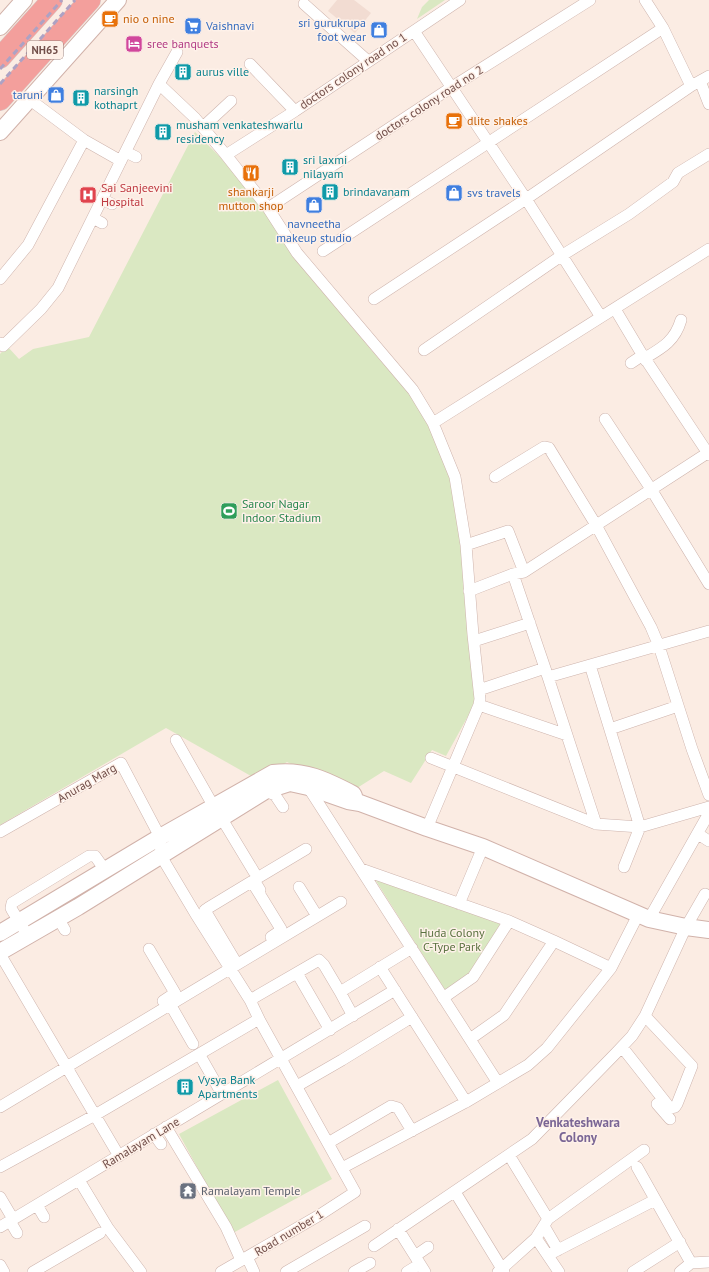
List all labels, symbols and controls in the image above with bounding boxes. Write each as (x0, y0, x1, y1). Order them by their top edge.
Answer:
cafe icon: nio o nine (100, 9, 120, 29)
place label: nio o nine (123, 11, 175, 26)
place label: sri gurukrupa foot wear (298, 15, 366, 44)
supermarket icon: Vaishnavi (183, 16, 203, 36)
place label: Vaishnavi (205, 18, 255, 33)
shop icon: sri gurukrupa foot wear (369, 20, 389, 40)
street label: doctors colony road no 1 (296, 29, 409, 112)
hotel icon: sree banquets (124, 34, 144, 54)
place label: sree banquets (147, 36, 219, 51)
road number: NH65 (27, 41, 63, 59)
building icon: aurus ville (173, 62, 193, 82)
street label: doctors colony road no 2 (372, 62, 486, 143)
place label: aurus ville (196, 64, 249, 79)
place label: narsingh kothaprt (94, 83, 138, 112)
shop icon: taruni (46, 85, 66, 105)
place label: taruni (13, 87, 43, 102)
building icon: narsingh kothaprt (71, 88, 91, 108)
cafe icon: dlite shakes (444, 111, 464, 131)
place label: dlite shakes (467, 113, 528, 128)
place label: musham venkateshwarlu residency (176, 117, 303, 146)
building icon: musham venkateshwarlu residency (153, 122, 173, 142)
place label: sri laxmi nilayam (303, 152, 347, 181)
building icon: sri laxmi nilayam (280, 157, 300, 177)
restaurant icon: shankarji mutton shop (241, 163, 261, 183)
place label: Sai Sanjeevini Hospital (101, 180, 172, 209)
building icon: brindavanam (320, 182, 340, 202)
shop icon: svs travels (444, 183, 464, 203)
place label: shankarji mutton shop (219, 184, 283, 213)
place label: brindavanam (343, 184, 410, 199)
hospital icon: Sai Sanjeevini Hospital (78, 185, 98, 205)
place label: svs travels (467, 185, 521, 200)
shop icon: navneetha makeup studio (304, 195, 324, 215)
place label: navneetha makeup studio (276, 216, 352, 245)
place label: Saroor Nagar Indoor Stadium (242, 496, 321, 525)
sports icon: Saroor Nagar Indoor Stadium (219, 501, 239, 521)
street label: Anurag Marg (55, 760, 119, 805)
park label: Huda Colony C-Type Park (419, 925, 485, 954)
place label: Vysya Bank Apartments (197, 1072, 258, 1101)
building icon: Vysya Bank Apartments (175, 1077, 195, 1097)
street label: Ramalayam Lane (100, 1114, 182, 1171)
district label: Venkateshwara Colony (535, 1114, 620, 1146)
temple icon: Ramalayam Temple (178, 1181, 198, 1201)
place label: Ramalayam Temple (201, 1183, 300, 1198)
street label: Road number 1 (252, 1206, 326, 1259)

